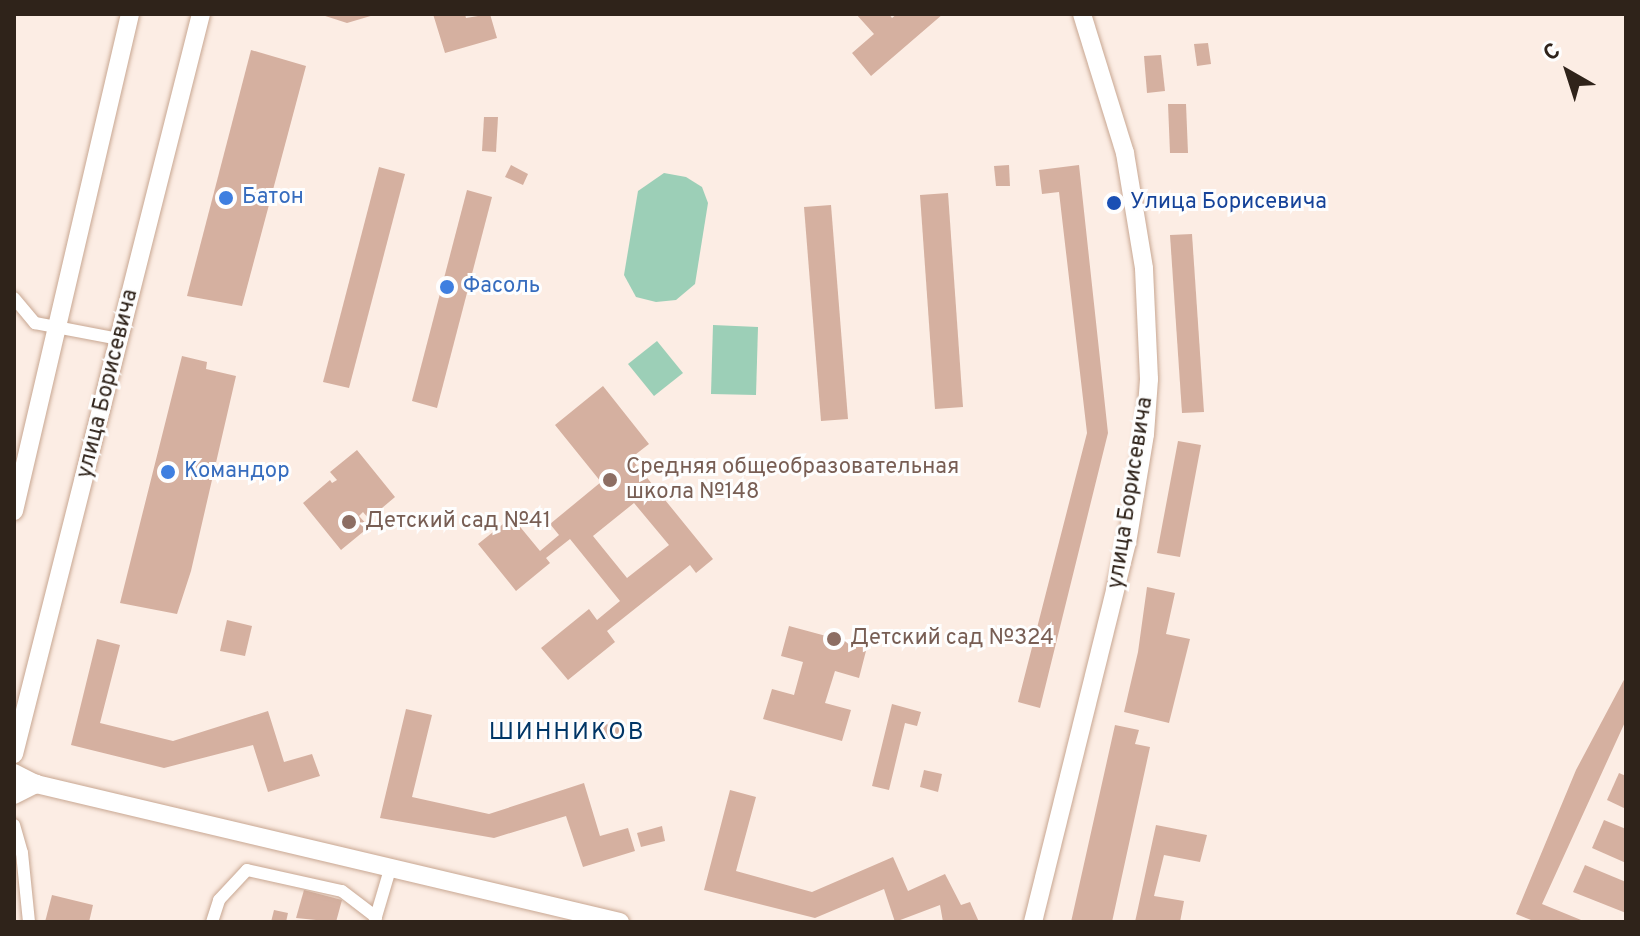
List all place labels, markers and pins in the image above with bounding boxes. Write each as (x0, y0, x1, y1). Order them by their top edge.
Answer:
place label: Батон (242, 185, 304, 211)
marker: Батон (217, 189, 235, 207)
place label: Улица Борисевича (1130, 190, 1327, 216)
marker: Улица Борисевича (1105, 194, 1123, 212)
place label: Фасоль (463, 274, 540, 300)
marker: Фасоль (438, 278, 456, 296)
place label: Средняя общеобразовательная школа №148 (626, 454, 959, 506)
place label: Командор (184, 459, 290, 485)
marker: Командор (159, 463, 177, 481)
marker: Средняя общеобразовательная школа №148 (601, 471, 619, 489)
place label: Детский сад №41 (365, 509, 551, 535)
marker: Детский сад №41 (340, 513, 358, 531)
place label: Детский сад №324 (850, 626, 1054, 652)
marker: Детский сад №324 (825, 630, 843, 648)

